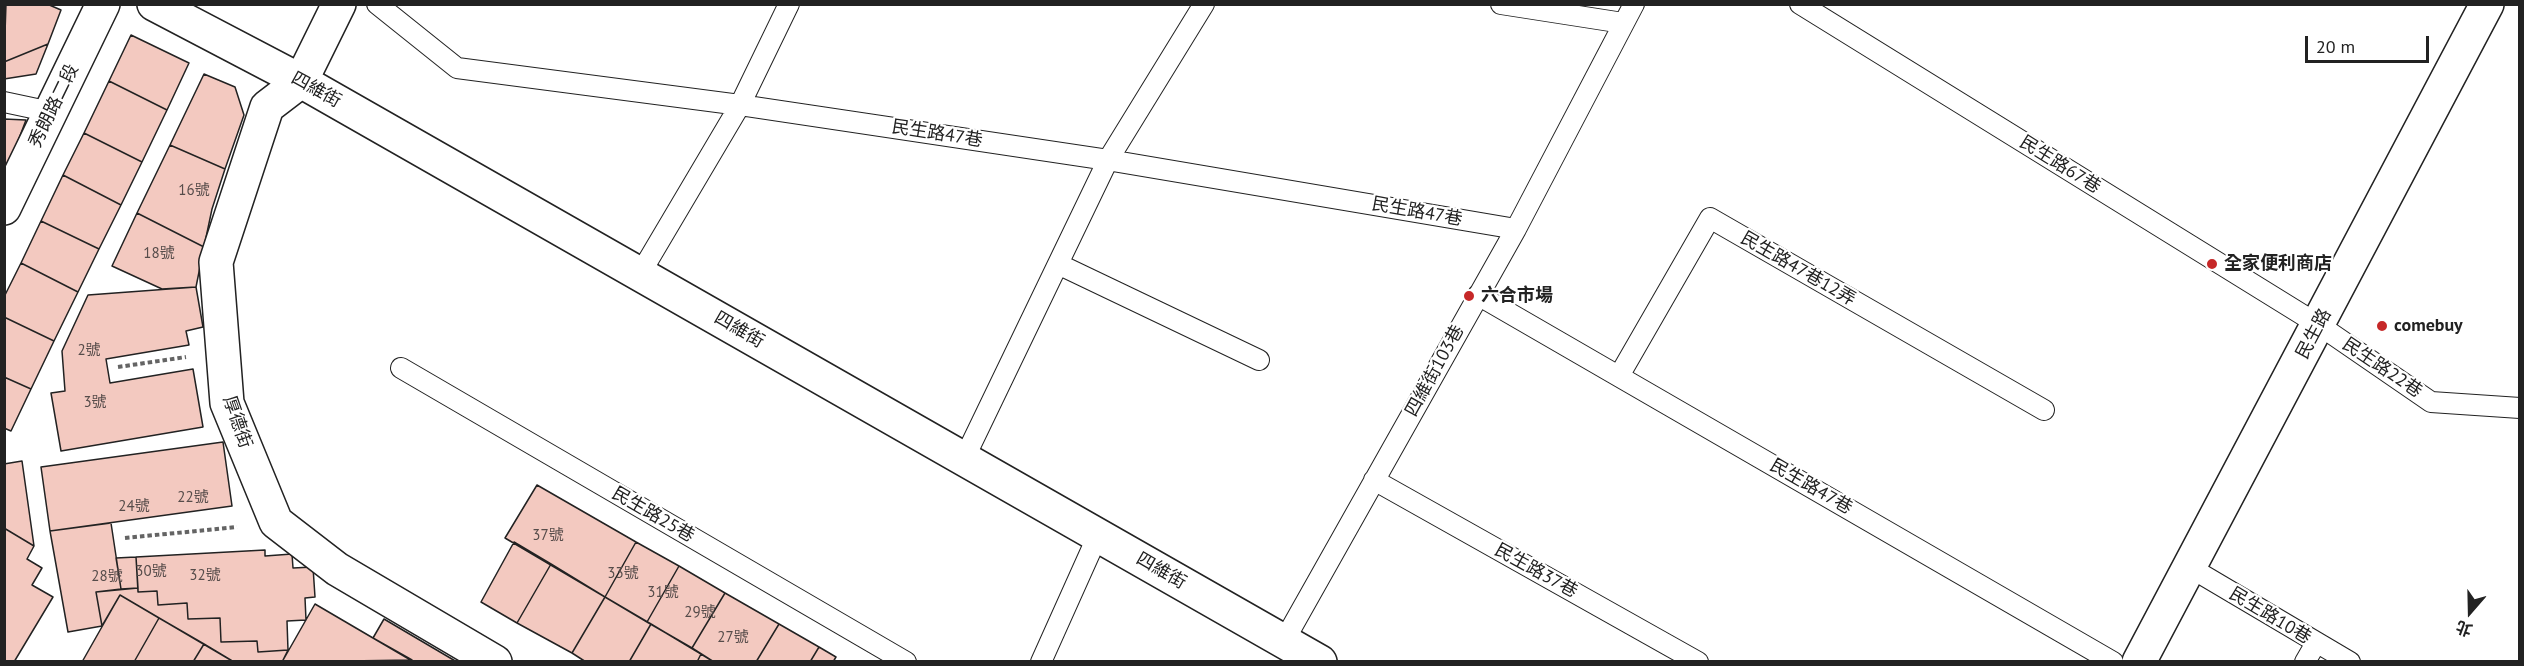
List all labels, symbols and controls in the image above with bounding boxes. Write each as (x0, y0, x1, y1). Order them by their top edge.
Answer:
scale bar (2308, 24, 2432, 62)
text: 20 m (2316, 35, 2355, 58)
street label: 秀朗路二段 (25, 61, 83, 151)
street label: 四維街 (287, 67, 345, 113)
street label: 民生路47巷 (890, 116, 984, 152)
street label: 民生路67巷 (2015, 132, 2105, 198)
house number: 16號 (178, 182, 210, 200)
street label: 民生路47巷 (1370, 193, 1464, 231)
street label: 民生路47巷12弄 (1737, 227, 1859, 311)
house number: 18號 (143, 245, 175, 263)
place label: 全家便利商店 (2224, 253, 2332, 275)
marker: 全家便利商店 (2205, 257, 2219, 271)
place label: 六合市場 (1481, 285, 1553, 307)
marker: 六合市場 (1462, 289, 1476, 303)
street label: 民生路 (2292, 305, 2336, 363)
street label: 四維街 (710, 307, 768, 353)
place label: comebuy (2394, 315, 2463, 337)
marker: comebuy (2375, 319, 2389, 333)
street label: 四維街103巷 (1401, 321, 1469, 421)
street label: 民生路22巷 (2338, 333, 2426, 403)
house number: 2號 (77, 342, 101, 360)
street label: 厚德街 (218, 393, 256, 451)
house number: 3號 (83, 394, 107, 412)
street label: 民生路47巷 (1766, 455, 1856, 519)
street label: 民生路25巷 (608, 483, 698, 547)
house number: 22號 (177, 489, 209, 507)
house number: 24號 (118, 498, 150, 516)
house number: 37號 (532, 527, 564, 545)
street label: 民生路37巷 (1491, 539, 1581, 603)
street label: 四維街 (1132, 548, 1190, 594)
house number: 30號 (135, 563, 167, 581)
house number: 33號 (607, 565, 639, 583)
house number: 32號 (189, 567, 221, 585)
house number: 28號 (91, 568, 123, 586)
north arrow (2440, 582, 2500, 642)
street label: 民生路10巷 (2225, 583, 2315, 649)
house number: 31號 (647, 584, 679, 602)
house number: 29號 (684, 604, 716, 622)
text: 北 (2453, 617, 2475, 641)
house number: 27號 (717, 629, 749, 647)

